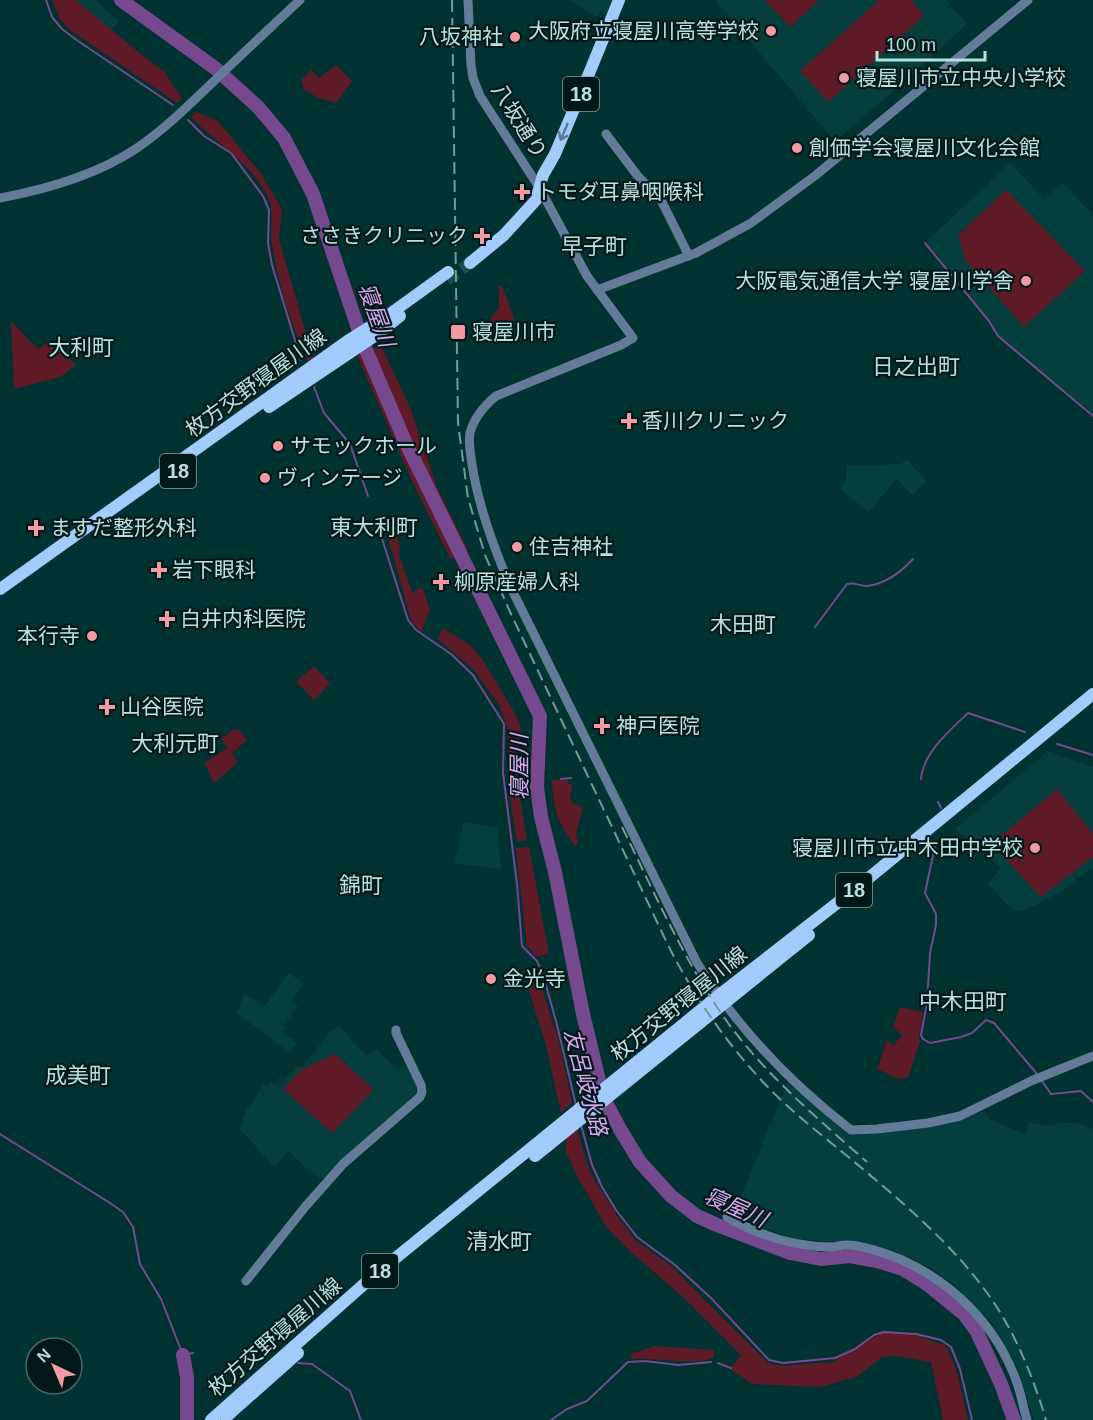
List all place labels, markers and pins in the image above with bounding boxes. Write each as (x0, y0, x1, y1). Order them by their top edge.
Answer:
place label: 大阪府立寝屋川高等学校 (528, 19, 759, 42)
marker: 大阪府立寝屋川高等学校 (764, 24, 778, 38)
place label: 八坂神社 (419, 25, 503, 48)
marker: 八坂神社 (508, 30, 522, 44)
place label: 寝屋川市立中央小学校 (856, 66, 1066, 89)
marker: 寝屋川市立中央小学校 (837, 71, 851, 85)
place label: 創価学会寝屋川文化会館 (809, 136, 1040, 159)
marker: 創価学会寝屋川文化会館 (790, 141, 804, 155)
place label: トモダ耳鼻咽喉科 (536, 180, 704, 203)
marker: トモダ耳鼻咽喉科 (513, 183, 531, 201)
place label: ささきクリニック (300, 224, 468, 247)
marker: ささきクリニック (473, 227, 491, 245)
place label: 大阪電気通信大学 寝屋川学舎 (735, 269, 1014, 292)
marker: 大阪電気通信大学 寝屋川学舎 (1019, 274, 1033, 288)
place label: 寝屋川市 (472, 320, 556, 343)
marker: 寝屋川市 (449, 323, 467, 341)
place label: 香川クリニック (642, 409, 789, 432)
marker: 香川クリニック (620, 412, 638, 430)
place label: サモックホール (290, 434, 437, 457)
marker: サモックホール (271, 439, 285, 453)
place label: ヴィンテージ (277, 466, 403, 489)
marker: ヴィンテージ (258, 471, 272, 485)
place label: ますだ整形外科 (50, 516, 197, 539)
marker: ますだ整形外科 (27, 519, 45, 537)
place label: 住吉神社 (529, 535, 613, 558)
marker: 住吉神社 (510, 540, 524, 554)
place label: 岩下眼科 (172, 558, 256, 581)
marker: 岩下眼科 (150, 561, 168, 579)
place label: 柳原産婦人科 (454, 570, 580, 593)
marker: 柳原産婦人科 (432, 573, 450, 591)
place label: 白井内科医院 (180, 607, 306, 630)
marker: 白井内科医院 (158, 610, 176, 628)
place label: 本行寺 (17, 624, 80, 647)
marker: 本行寺 (85, 629, 99, 643)
place label: 山谷医院 (120, 695, 204, 718)
marker: 山谷医院 (98, 698, 116, 716)
place label: 神戸医院 (616, 714, 700, 737)
marker: 神戸医院 (593, 717, 611, 735)
place label: 寝屋川市立中木田中学校 (792, 836, 1023, 859)
marker: 寝屋川市立中木田中学校 (1028, 841, 1042, 855)
place label: 金光寺 (503, 967, 566, 990)
marker: 金光寺 (484, 972, 498, 986)

